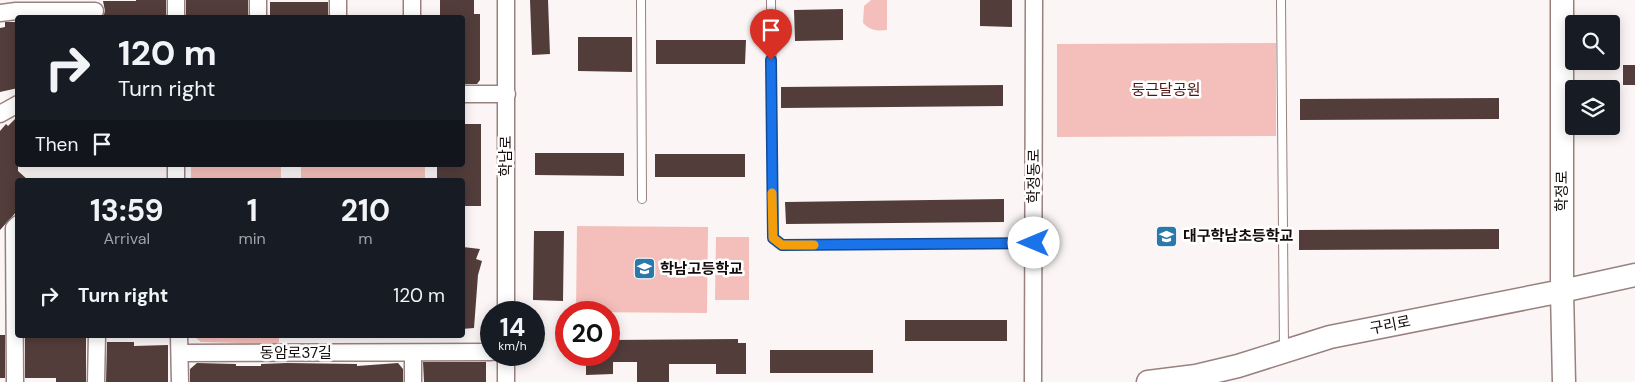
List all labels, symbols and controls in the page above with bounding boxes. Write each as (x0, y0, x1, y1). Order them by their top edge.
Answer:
pin (750, 9, 792, 60)
map controls (1565, 15, 1620, 135)
button: search (1565, 15, 1620, 70)
icon: arrive (757, 16, 785, 44)
text: 120 m (118, 30, 217, 76)
icon: right (35, 35, 100, 100)
text: Turn right (118, 74, 215, 103)
park label: 둥근달공원 (1131, 80, 1201, 100)
button: layers (1565, 80, 1620, 135)
icon: arrive (88, 130, 116, 158)
text: Then (35, 132, 78, 157)
street label: 학남로 (496, 135, 516, 177)
street label: 학정동로 (1024, 148, 1044, 204)
street label: 학정로 (1552, 170, 1572, 212)
text: 13:59 (90, 191, 164, 230)
text: 1 (247, 191, 258, 230)
text: 210 (341, 191, 390, 230)
position arrow (1007, 216, 1059, 268)
school or university icon: 대구학남초등학교 (1155, 224, 1179, 248)
place label: 대구학남초등학교 (1183, 226, 1294, 246)
text: Arrival (103, 228, 150, 249)
text: min (238, 228, 266, 249)
text: m (358, 228, 373, 249)
school or university icon: 학남고등학교 (632, 257, 656, 281)
place label: 학남고등학교 (660, 259, 743, 279)
icon: right (35, 282, 63, 310)
text: Turn right (78, 283, 168, 308)
text: 120 m (393, 283, 445, 308)
speed limit sign: 20 (555, 301, 620, 366)
text: 14 (500, 311, 525, 344)
street label: 구리로 (1368, 311, 1412, 339)
text: km/h (498, 338, 527, 354)
street label: 동암로37길 (260, 343, 332, 363)

